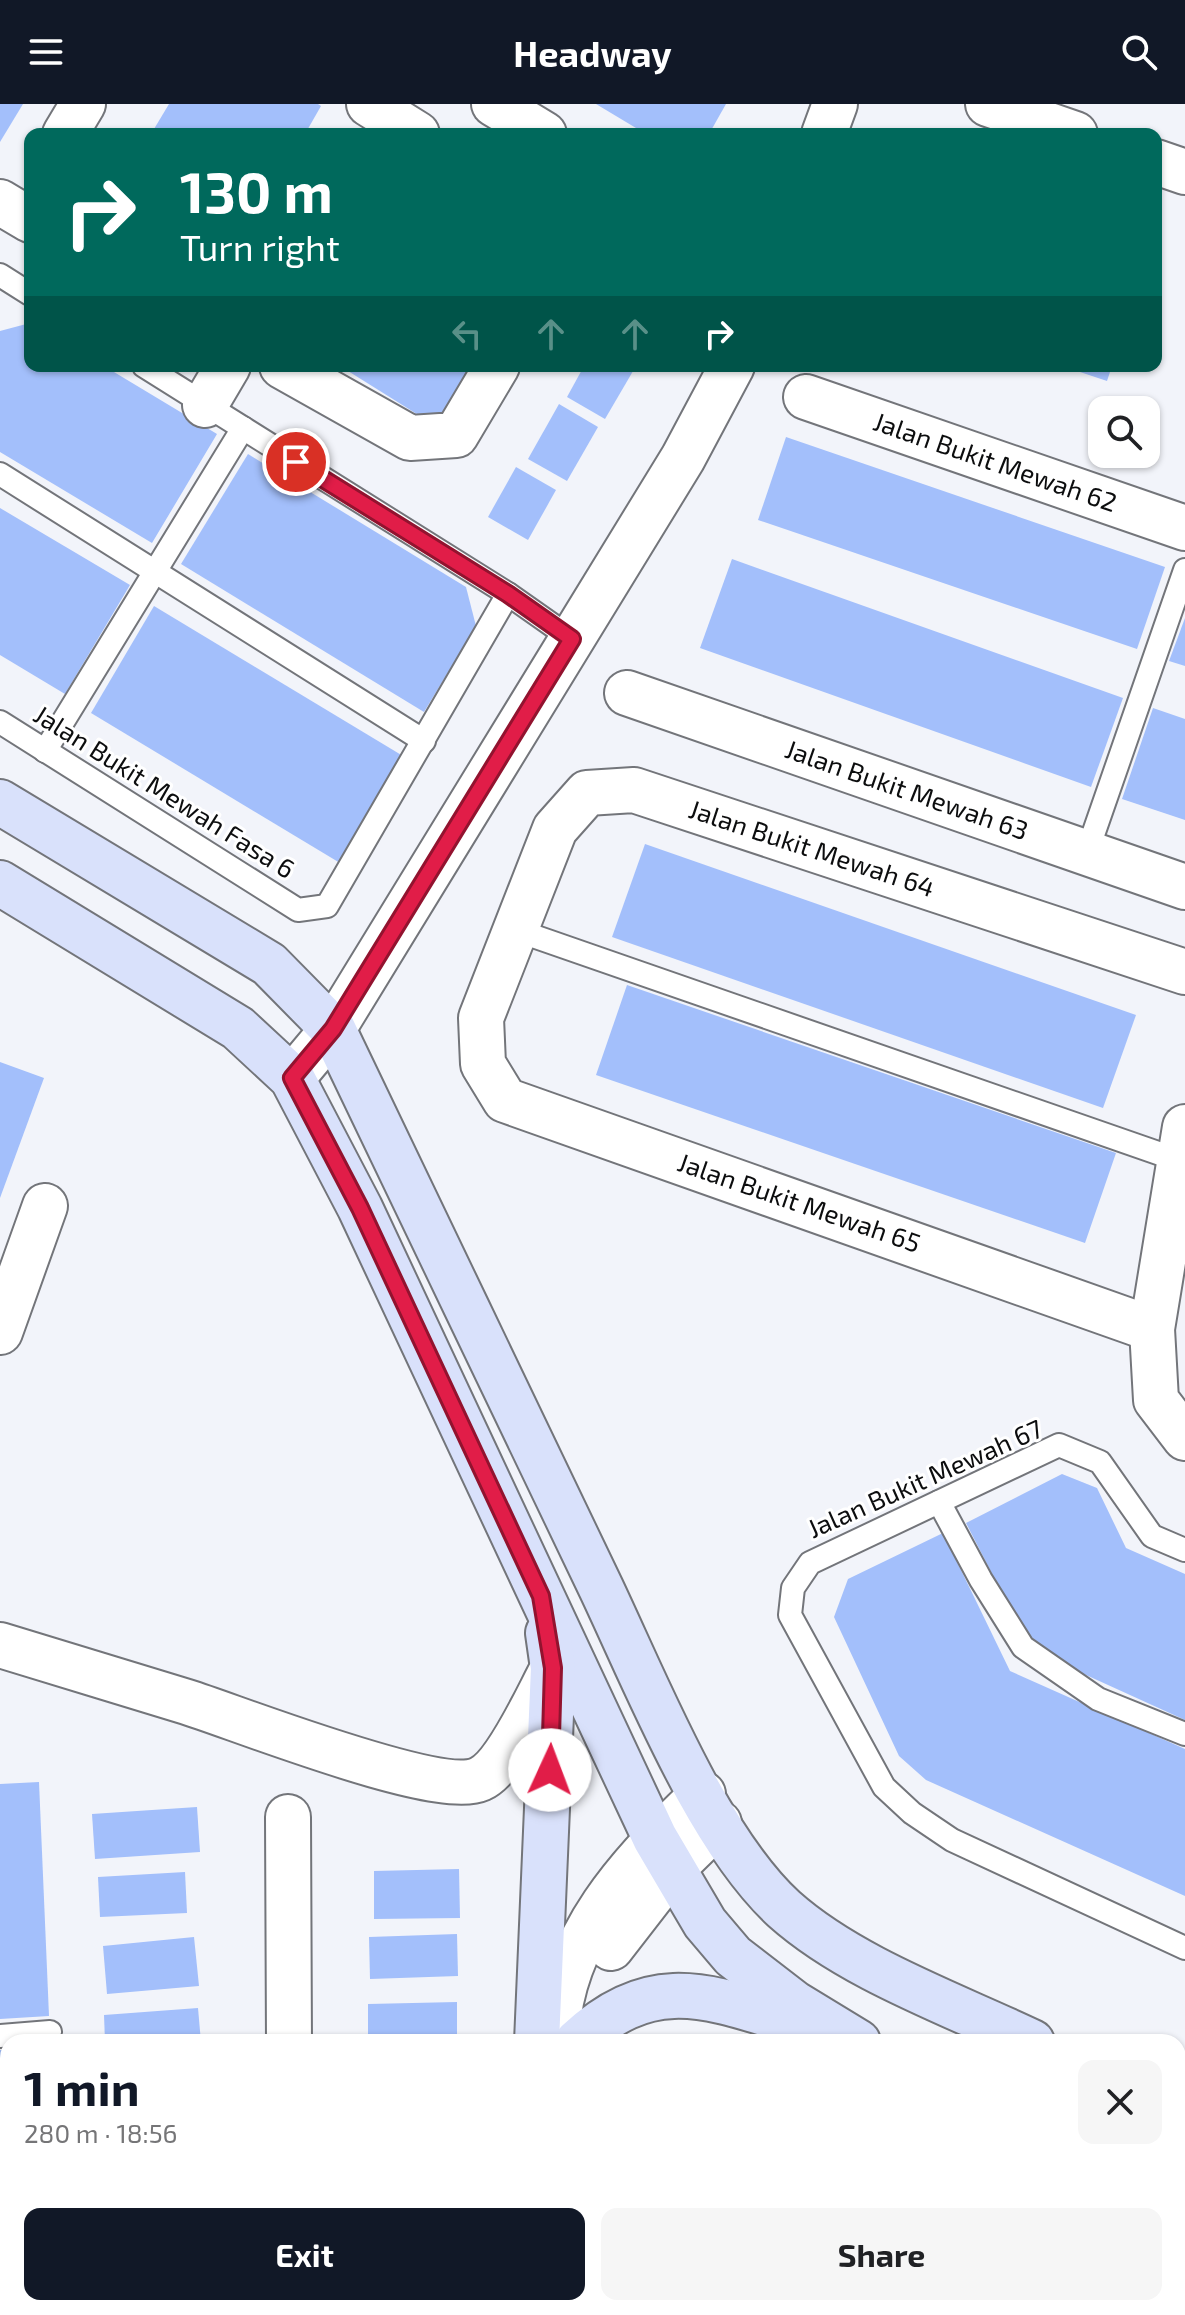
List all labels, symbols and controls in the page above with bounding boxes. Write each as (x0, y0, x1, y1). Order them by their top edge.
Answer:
icon: menu (24, 30, 68, 74)
icon: search (1117, 30, 1161, 74)
text: Headway (513, 31, 672, 74)
text: 130 m (180, 157, 333, 224)
icon: right (48, 160, 152, 264)
text: Turn right (180, 225, 340, 268)
icon: left (445, 312, 489, 356)
icon: ahead (529, 312, 573, 356)
icon: ahead (613, 312, 657, 356)
icon: right (697, 312, 741, 356)
map controls (1088, 396, 1160, 468)
button: search (1088, 396, 1160, 468)
street label: Jalan Bukit Mewah 62 (870, 405, 1121, 517)
pin (262, 428, 330, 496)
icon: arrive (274, 440, 318, 484)
street label: Jalan Bukit Mewah Fasa 6 (29, 698, 301, 884)
street label: Jalan Bukit Mewah 63 (782, 732, 1033, 845)
street label: Jalan Bukit Mewah 64 (686, 792, 939, 902)
street label: Jalan Bukit Mewah 65 (674, 1146, 925, 1258)
street label: Jalan Bukit Mewah 67 (802, 1412, 1047, 1543)
position arrow (508, 1728, 592, 1812)
text: 1 min (24, 2058, 140, 2116)
button: close (1078, 2060, 1162, 2144)
text: 280 m · 18:56 (24, 2117, 177, 2148)
button: Exit (24, 2208, 585, 2300)
button: Share (601, 2208, 1162, 2300)

